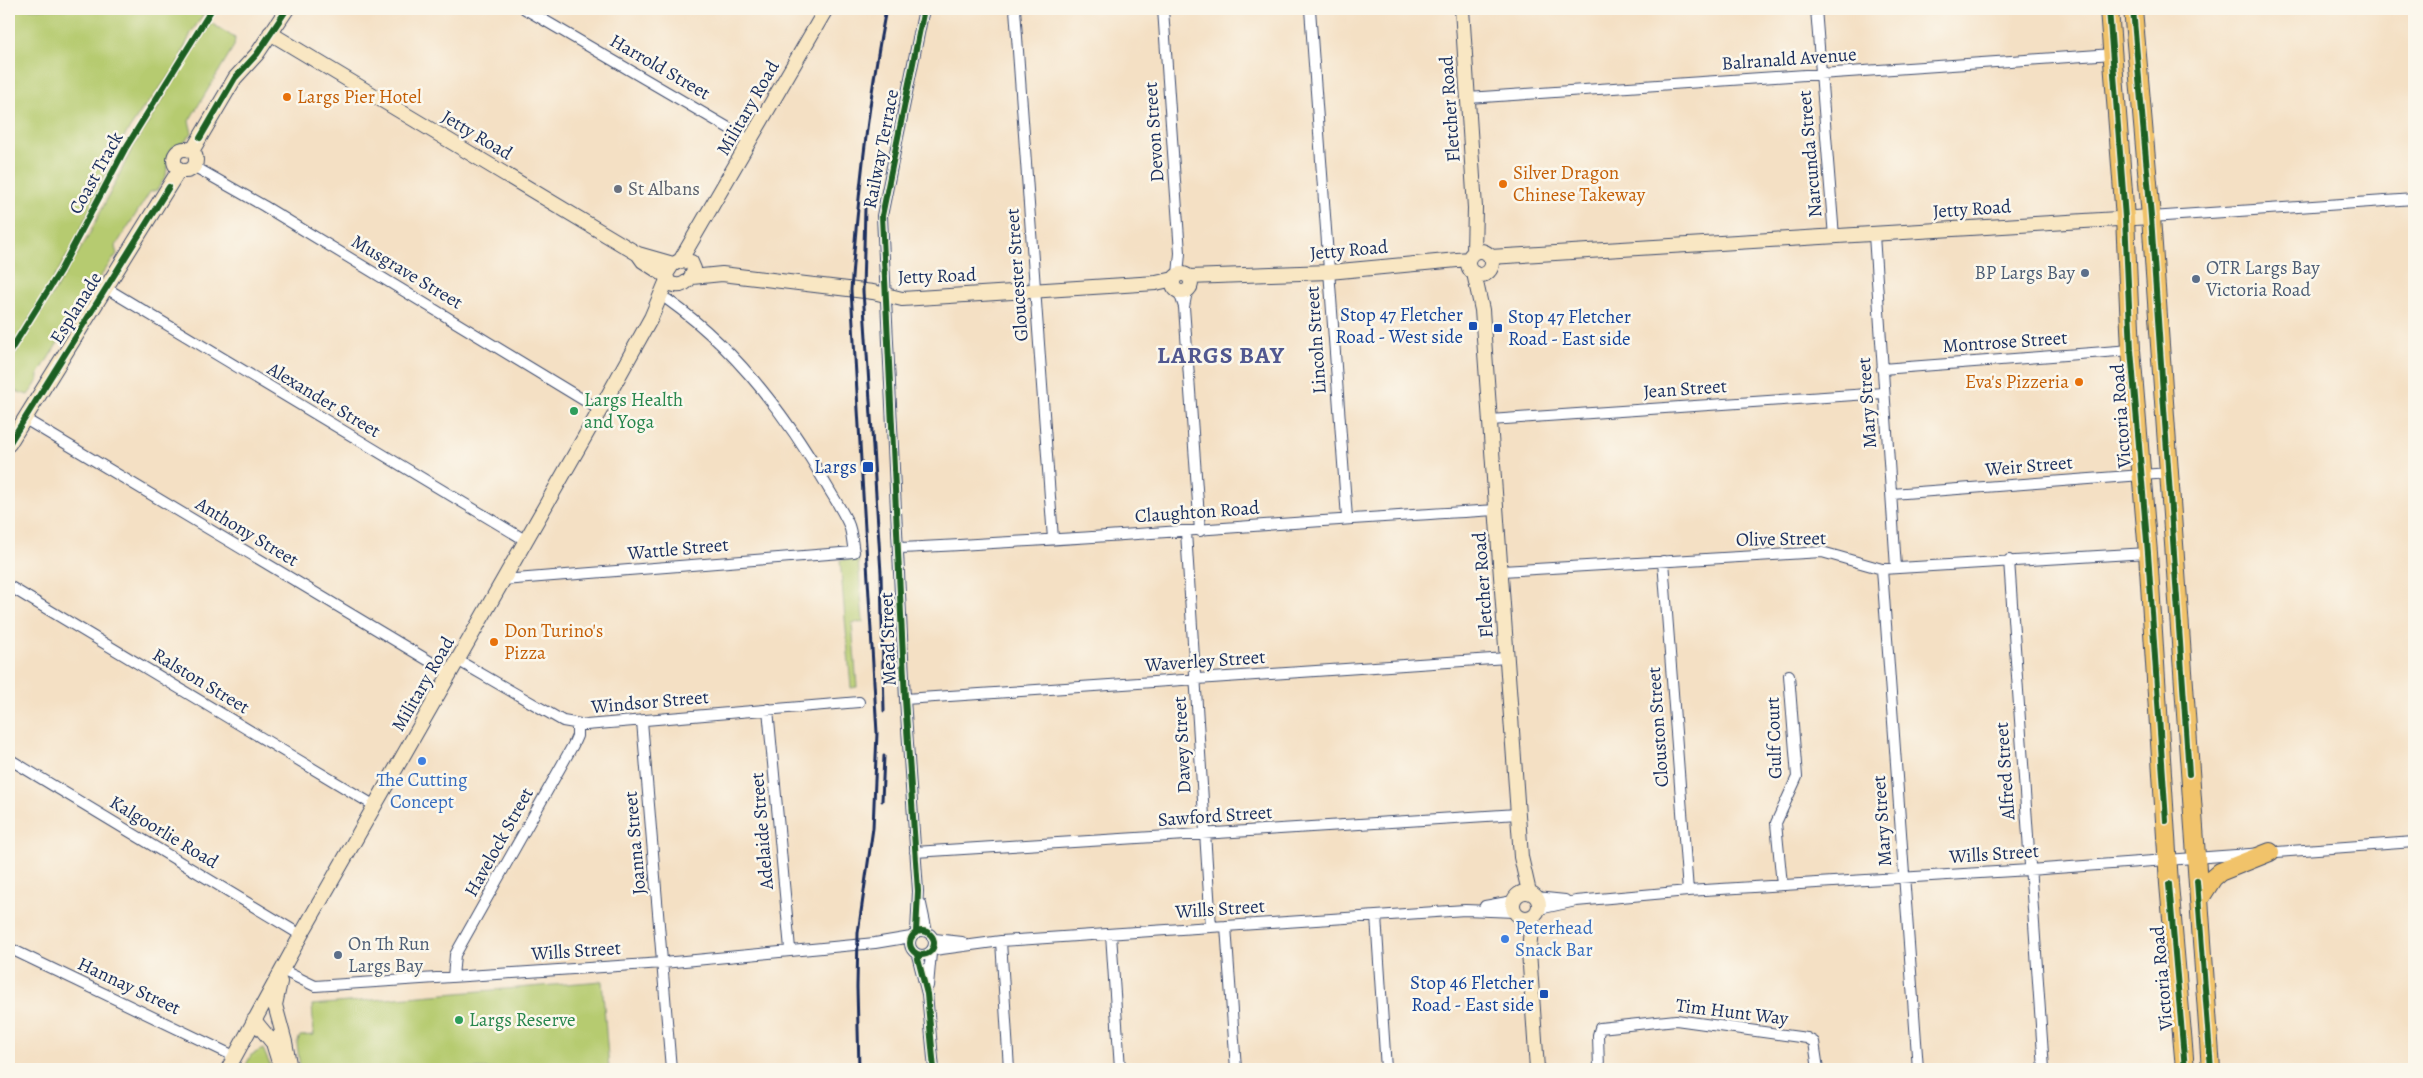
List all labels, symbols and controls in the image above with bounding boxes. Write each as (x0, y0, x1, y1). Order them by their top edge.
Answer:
street label: Harrold Street (605, 28, 715, 106)
street label: Balranald Avenue (1721, 41, 1857, 77)
street label: Fletcher Road (1433, 54, 1467, 163)
street label: Military Road (710, 55, 786, 160)
street label: Devon Street (1138, 81, 1170, 183)
place label: Largs Pier Hotel (297, 84, 422, 110)
street label: Railway Terrace (857, 87, 905, 211)
street label: Narcunda Street (1791, 89, 1829, 219)
marker: Largs Pier Hotel (281, 91, 293, 103)
street label: Jetty Road (437, 104, 518, 167)
street label: Coast Track (63, 127, 130, 219)
place label: Silver Dragon Chinese Takeway (1513, 160, 1646, 208)
place label: St Albans (628, 176, 700, 202)
marker: Silver Dragon Chinese Takeway (1497, 178, 1509, 190)
marker: St Albans (612, 183, 624, 195)
street label: Jetty Road (1932, 193, 2013, 225)
street label: Gloucester Street (999, 208, 1035, 342)
street label: Musgrave Street (346, 228, 468, 316)
street label: Jetty Road (1309, 234, 1390, 266)
place label: OTR Largs Bay Victoria Road (2205, 255, 2320, 303)
place label: BP Largs Bay (1974, 260, 2076, 286)
street label: Jetty Road (897, 262, 977, 290)
street label: Esplanade (44, 267, 108, 349)
marker: BP Largs Bay (2079, 267, 2091, 279)
marker: OTR Largs Bay Victoria Road (2190, 273, 2202, 285)
street label: Lincoln Street (1299, 285, 1333, 395)
place label: Stop 47 Fletcher Road - West side (1335, 302, 1463, 350)
place label: Stop 47 Fletcher Road - East side (1508, 304, 1631, 352)
marker: Stop 47 Fletcher Road - West side (1467, 320, 1479, 332)
marker: Stop 47 Fletcher Road - East side (1492, 322, 1504, 334)
street label: Montrose Street (1942, 325, 2068, 359)
district label: LARGS BAY (1157, 339, 1285, 371)
street label: Alexander Street (262, 355, 386, 444)
street label: Mary Street (1851, 357, 1883, 449)
street label: Victoria Road (2104, 362, 2138, 470)
place label: Eva's Pizzeria (1965, 369, 2069, 395)
street label: Jean Street (1642, 373, 1728, 405)
marker: Eva's Pizzeria (2073, 376, 2085, 388)
place label: Largs Health and Yoga (584, 387, 683, 435)
marker: Largs Health and Yoga (568, 405, 580, 417)
street label: Weir Street (1983, 449, 2074, 483)
place label: Largs (814, 454, 857, 480)
marker: Largs (861, 460, 875, 474)
street label: Anthony Street (190, 490, 303, 573)
street label: Claughton Road (1134, 495, 1261, 529)
street label: Olive Street (1736, 525, 1826, 553)
street label: Fletcher Road (1466, 530, 1500, 639)
street label: Wattle Street (625, 532, 730, 566)
street label: Mead Street (873, 592, 903, 686)
place label: Don Turino's Pizza (504, 618, 603, 666)
street label: Military Road (385, 631, 461, 736)
marker: Don Turino's Pizza (488, 636, 500, 648)
street label: Ralston Street (148, 642, 254, 720)
street label: Waverley Street (1143, 644, 1266, 678)
street label: Clouston Street (1641, 666, 1675, 788)
street label: Windsor Street (589, 684, 710, 720)
street label: Davey Street (1166, 696, 1198, 794)
street label: Gulf Court (1760, 697, 1788, 779)
street label: Alfred Street (1989, 721, 2021, 822)
marker: The Cutting Concept (416, 755, 428, 767)
place label: The Cutting Concept (376, 767, 468, 815)
street label: Adelaide Street (744, 771, 780, 892)
street label: Mary Street (1866, 775, 1898, 867)
street label: Havelock Street (458, 783, 540, 901)
street label: Kalgoorlie Road (105, 789, 224, 875)
street label: Joanna Street (618, 790, 652, 896)
street label: Sawford Street (1157, 799, 1273, 833)
street label: Wills Street (1947, 838, 2040, 870)
street label: Wills Street (1173, 893, 1266, 925)
place label: Peterhead Snack Bar (1515, 915, 1594, 963)
street label: Victoria Road (2144, 924, 2180, 1032)
place label: On Th Run Largs Bay (348, 931, 430, 979)
marker: Peterhead Snack Bar (1499, 933, 1511, 945)
street label: Wills Street (529, 935, 622, 967)
marker: On Th Run Largs Bay (332, 949, 344, 961)
street label: Hannay Street (73, 951, 185, 1021)
place label: Stop 46 Fletcher Road - East side (1410, 970, 1534, 1018)
marker: Stop 46 Fletcher Road - East side (1538, 988, 1550, 1000)
street label: Tim Hunt Way (1674, 992, 1790, 1032)
place label: Largs Reserve (469, 1007, 576, 1033)
marker: Largs Reserve (453, 1014, 465, 1026)

